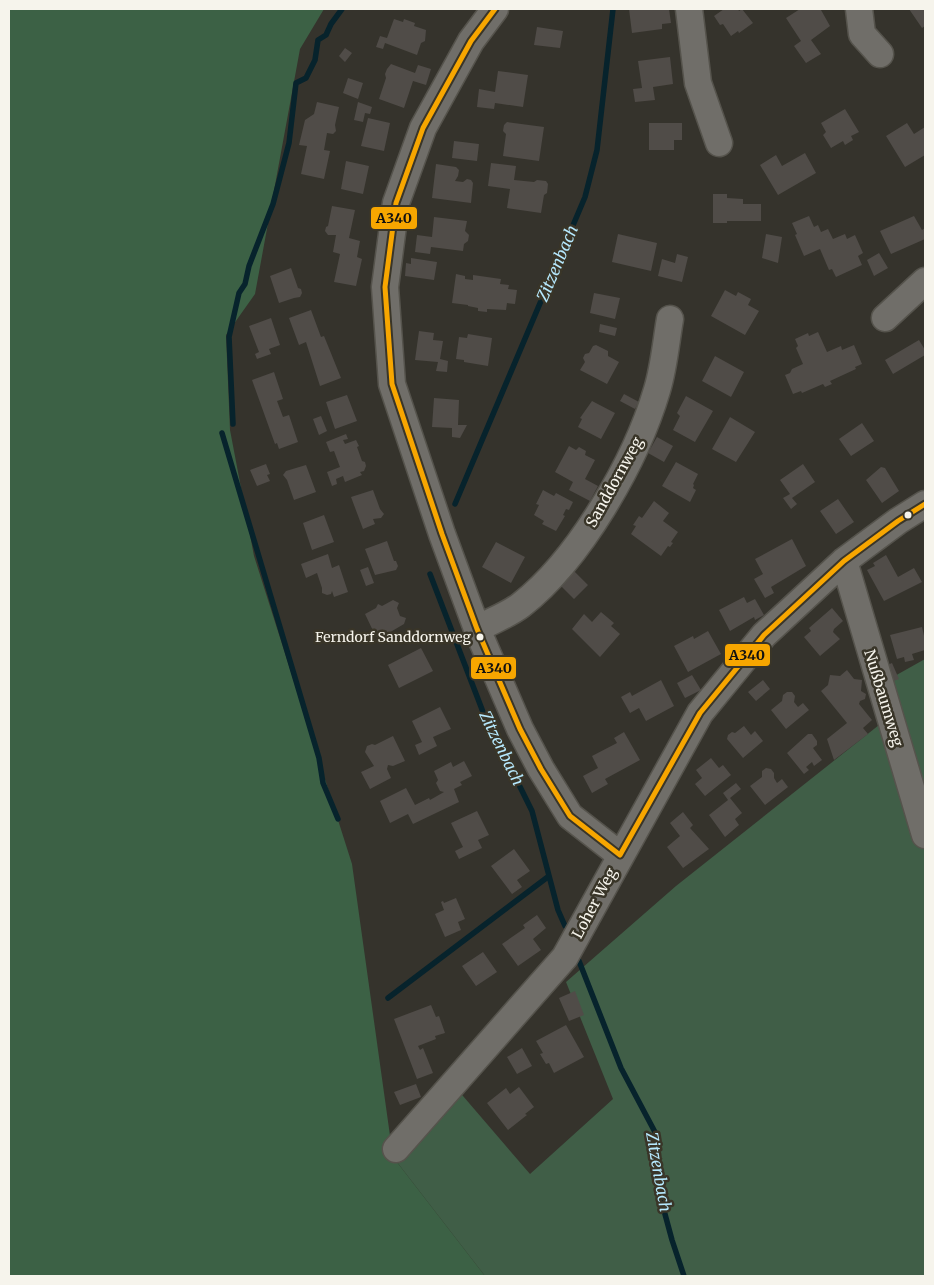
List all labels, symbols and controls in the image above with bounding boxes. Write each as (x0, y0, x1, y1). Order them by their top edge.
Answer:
line badge: A340 (370, 206, 418, 230)
text: A340 (375, 209, 412, 227)
water label: Zitzenbach (532, 222, 582, 305)
street label: Sanddornweg (581, 434, 647, 530)
unlabelled marker (903, 510, 913, 520)
place label: Ferndorf Sanddornweg (315, 628, 472, 646)
marker: Ferndorf Sanddornweg (475, 632, 485, 642)
line badge: A340 (724, 643, 771, 667)
text: A340 (728, 646, 765, 664)
street label: Nußbaumweg (860, 647, 908, 749)
line badge: A340 (470, 656, 517, 680)
text: A340 (475, 659, 512, 677)
water label: Zitzenbach (475, 707, 529, 789)
street label: Loher Weg (567, 864, 621, 942)
water label: Zitzenbach (642, 1130, 676, 1213)

